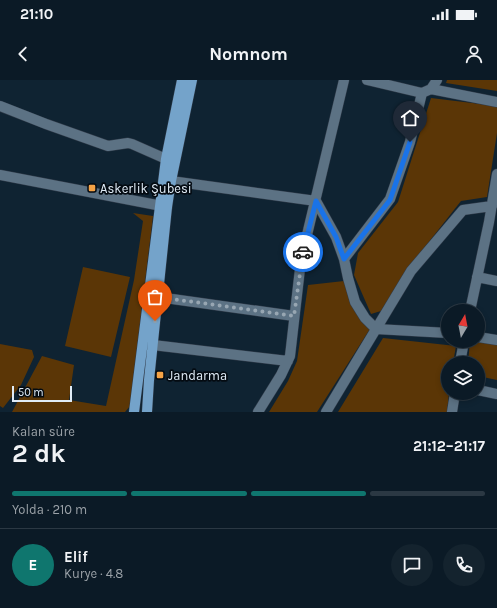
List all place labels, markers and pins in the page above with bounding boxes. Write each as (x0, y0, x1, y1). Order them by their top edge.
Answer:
pin (393, 101, 427, 142)
place label: Askerlik Şubesi (100, 181, 192, 196)
marker: Askerlik Şubesi (87, 183, 97, 193)
pin (138, 280, 172, 321)
place label: Jandarma (168, 368, 227, 383)
marker: Jandarma (155, 370, 165, 380)

